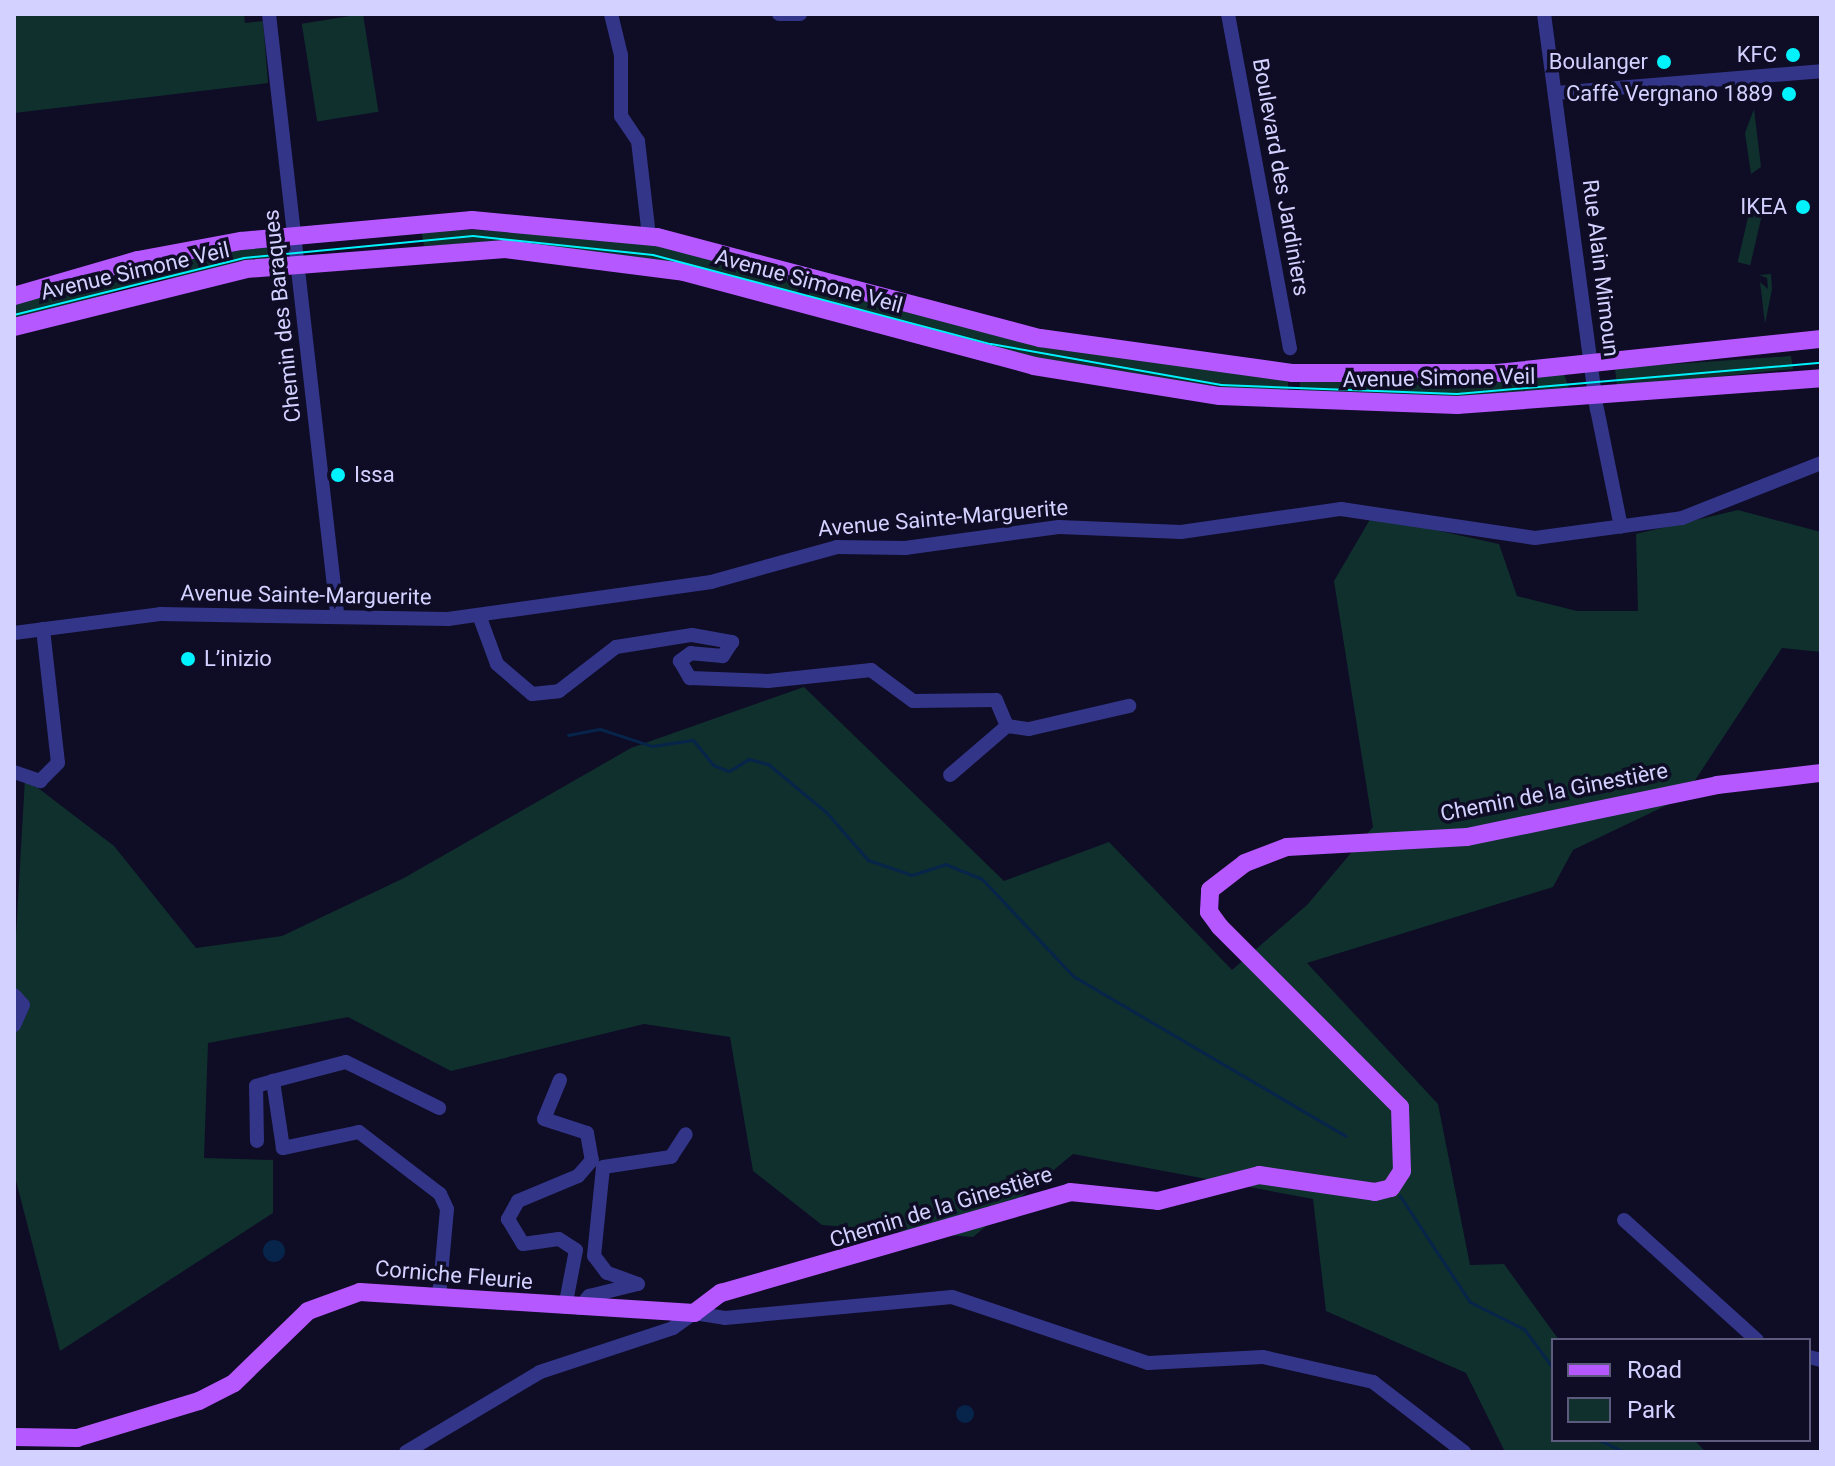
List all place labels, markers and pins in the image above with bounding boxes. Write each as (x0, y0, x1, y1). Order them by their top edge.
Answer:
place label: KFC (1737, 42, 1777, 68)
marker: KFC (1784, 46, 1802, 64)
place label: Boulanger (1549, 49, 1648, 75)
marker: Boulanger (1655, 53, 1673, 71)
place label: Caffè Vergnano 1889 (1566, 81, 1773, 107)
marker: Caffè Vergnano 1889 (1780, 85, 1798, 103)
place label: IKEA (1740, 194, 1787, 220)
marker: IKEA (1794, 198, 1812, 216)
place label: Issa (354, 462, 395, 488)
marker: Issa (329, 466, 347, 484)
place label: L’inizio (204, 646, 272, 672)
marker: L’inizio (179, 650, 197, 668)

